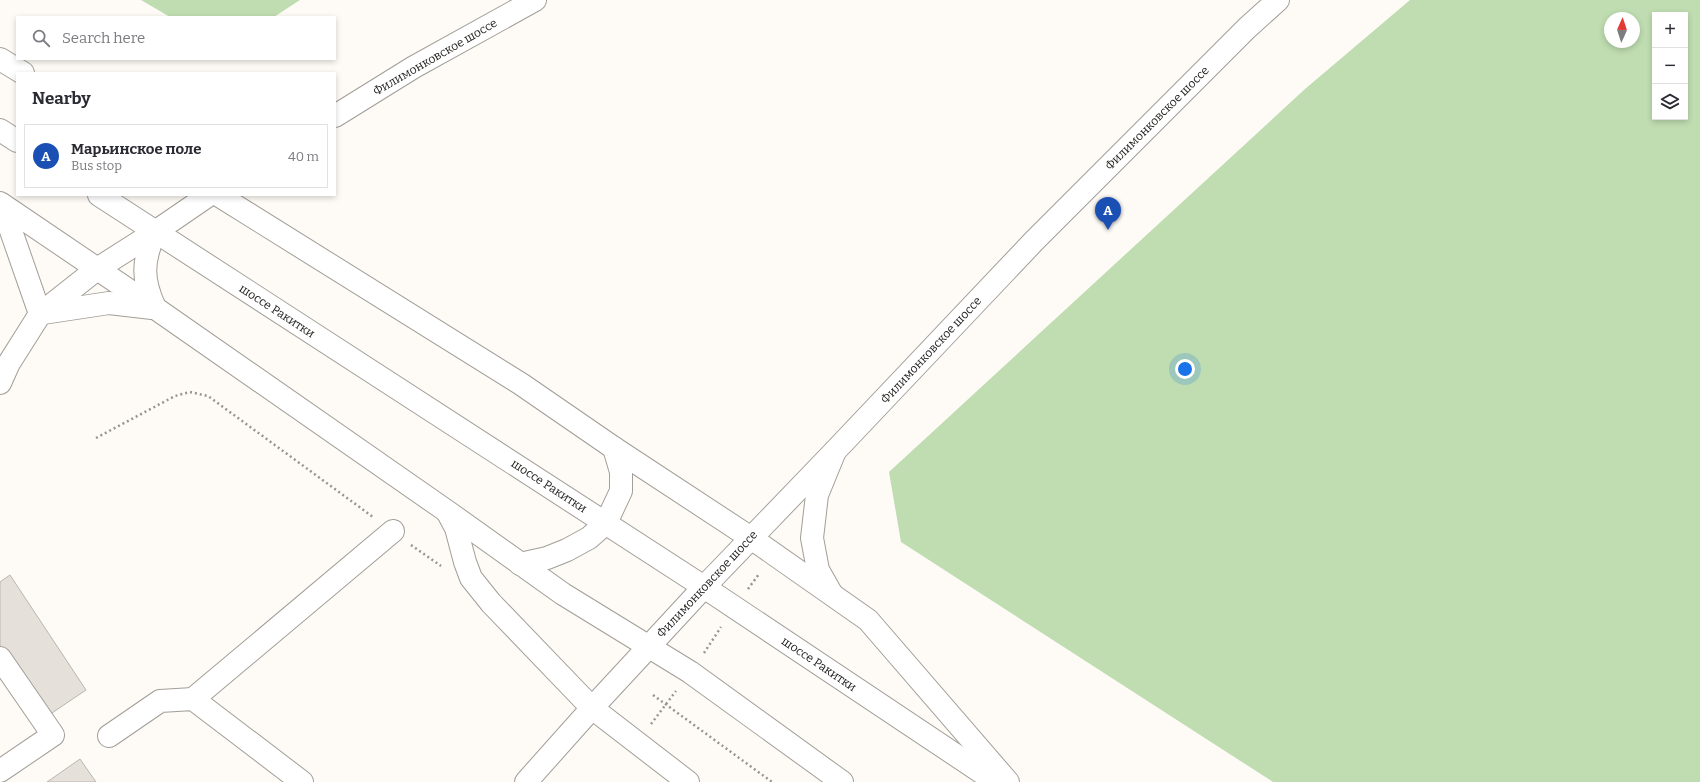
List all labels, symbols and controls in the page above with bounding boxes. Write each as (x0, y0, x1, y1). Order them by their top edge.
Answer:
north arrow (1604, 12, 1640, 48)
map controls (1652, 12, 1688, 120)
button: + (1652, 12, 1688, 48)
search box (16, 16, 336, 60)
street label: Филимонковское шоссе (370, 16, 500, 98)
icon: search (30, 27, 52, 49)
text: Search here (62, 29, 145, 47)
button: − (1652, 48, 1688, 84)
street label: Филимонковское шоссе (1102, 63, 1212, 173)
button: layers (1652, 84, 1688, 120)
text: Nearby (32, 88, 91, 109)
text: Марьинское поле (71, 140, 202, 158)
text: A (41, 149, 51, 164)
text: 40 m (288, 149, 319, 164)
text: Bus stop (71, 158, 122, 173)
pin: A (1095, 197, 1121, 230)
street label: шоссе Ракитки (237, 281, 317, 341)
street label: Филимонковское шоссе (878, 294, 984, 406)
your location (1175, 359, 1195, 379)
street label: шоссе Ракитки (509, 456, 589, 516)
street label: Филимонковское шоссе (654, 528, 760, 640)
street label: шоссе Ракитки (779, 634, 859, 694)

